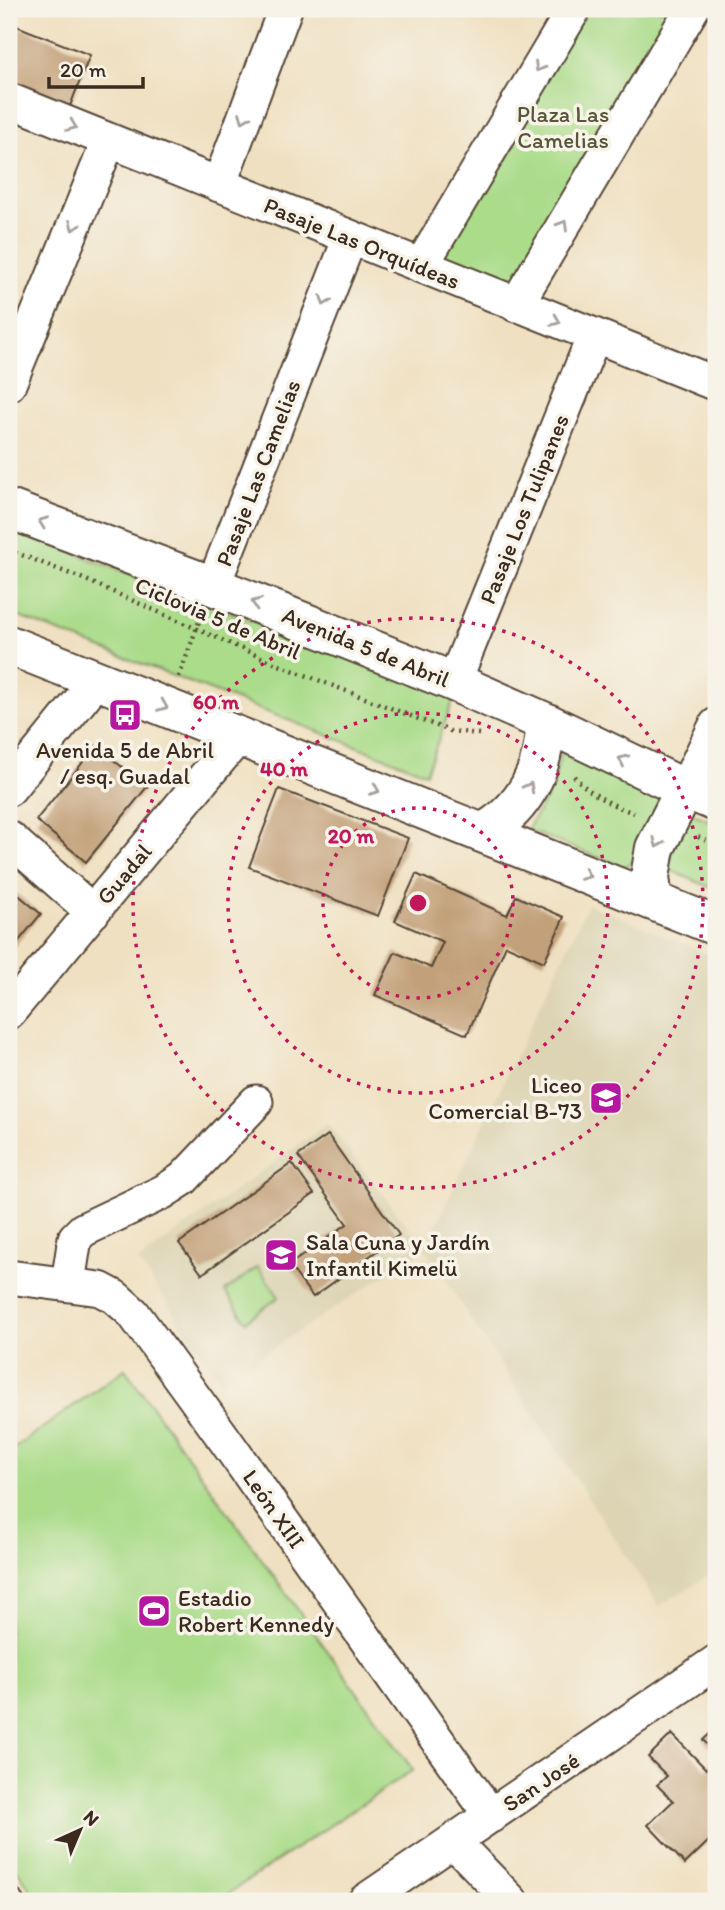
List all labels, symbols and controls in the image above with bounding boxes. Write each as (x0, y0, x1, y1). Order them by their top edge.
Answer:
scale bar (49, 46, 144, 90)
text: 20 m (60, 57, 107, 82)
one-way arrow (535, 60, 548, 73)
park label: Plaza Las Camelias (517, 100, 609, 154)
one-way arrow (238, 112, 252, 124)
one-way arrow (65, 117, 77, 131)
street label: Pasaje Las Orquídeas (260, 191, 464, 295)
one-way arrow (68, 220, 82, 232)
one-way arrow (555, 220, 568, 233)
one-way arrow (320, 295, 334, 307)
one-way arrow (549, 312, 561, 326)
street label: Pasaje Las Camelias (210, 376, 306, 570)
street label: Pasaje Los Tulipanes (473, 410, 575, 608)
one-way arrow (38, 517, 50, 531)
street label: Ciclovia 5 de Abril (131, 570, 306, 666)
one-way arrow (251, 598, 263, 612)
street label: Avenida 5 de Abril (278, 601, 454, 693)
text: 60 m (193, 689, 240, 714)
bus stop icon: Avenida 5 de Abril / esq. Guadal (106, 696, 144, 734)
one-way arrow (157, 698, 169, 712)
place label: Avenida 5 de Abril / esq. Guadal (36, 736, 214, 790)
one-way arrow (618, 754, 630, 768)
text: 40 m (260, 756, 308, 781)
one-way arrow (368, 782, 380, 796)
one-way arrow (521, 782, 534, 794)
text: 20 m (328, 823, 375, 848)
one-way arrow (652, 835, 666, 848)
street label: Guadal (90, 837, 158, 910)
one-way arrow (579, 866, 591, 880)
centre of rings (406, 891, 430, 915)
place label: Liceo Comercial B-73 (428, 1071, 582, 1125)
school or university icon: Liceo Comercial B-73 (587, 1079, 625, 1117)
place label: Sala Cuna y Jardín Infantil Kimelü (306, 1228, 490, 1282)
school or university icon: Sala Cuna y Jardín Infantil Kimelü (262, 1236, 300, 1274)
street label: León XIII (237, 1464, 311, 1554)
place label: Estadio Robert Kennedy (178, 1584, 334, 1638)
sports icon: Estadio Robert Kennedy (135, 1592, 173, 1630)
street label: San José (497, 1746, 585, 1818)
north arrow (46, 1794, 116, 1864)
text: N (79, 1805, 104, 1831)

